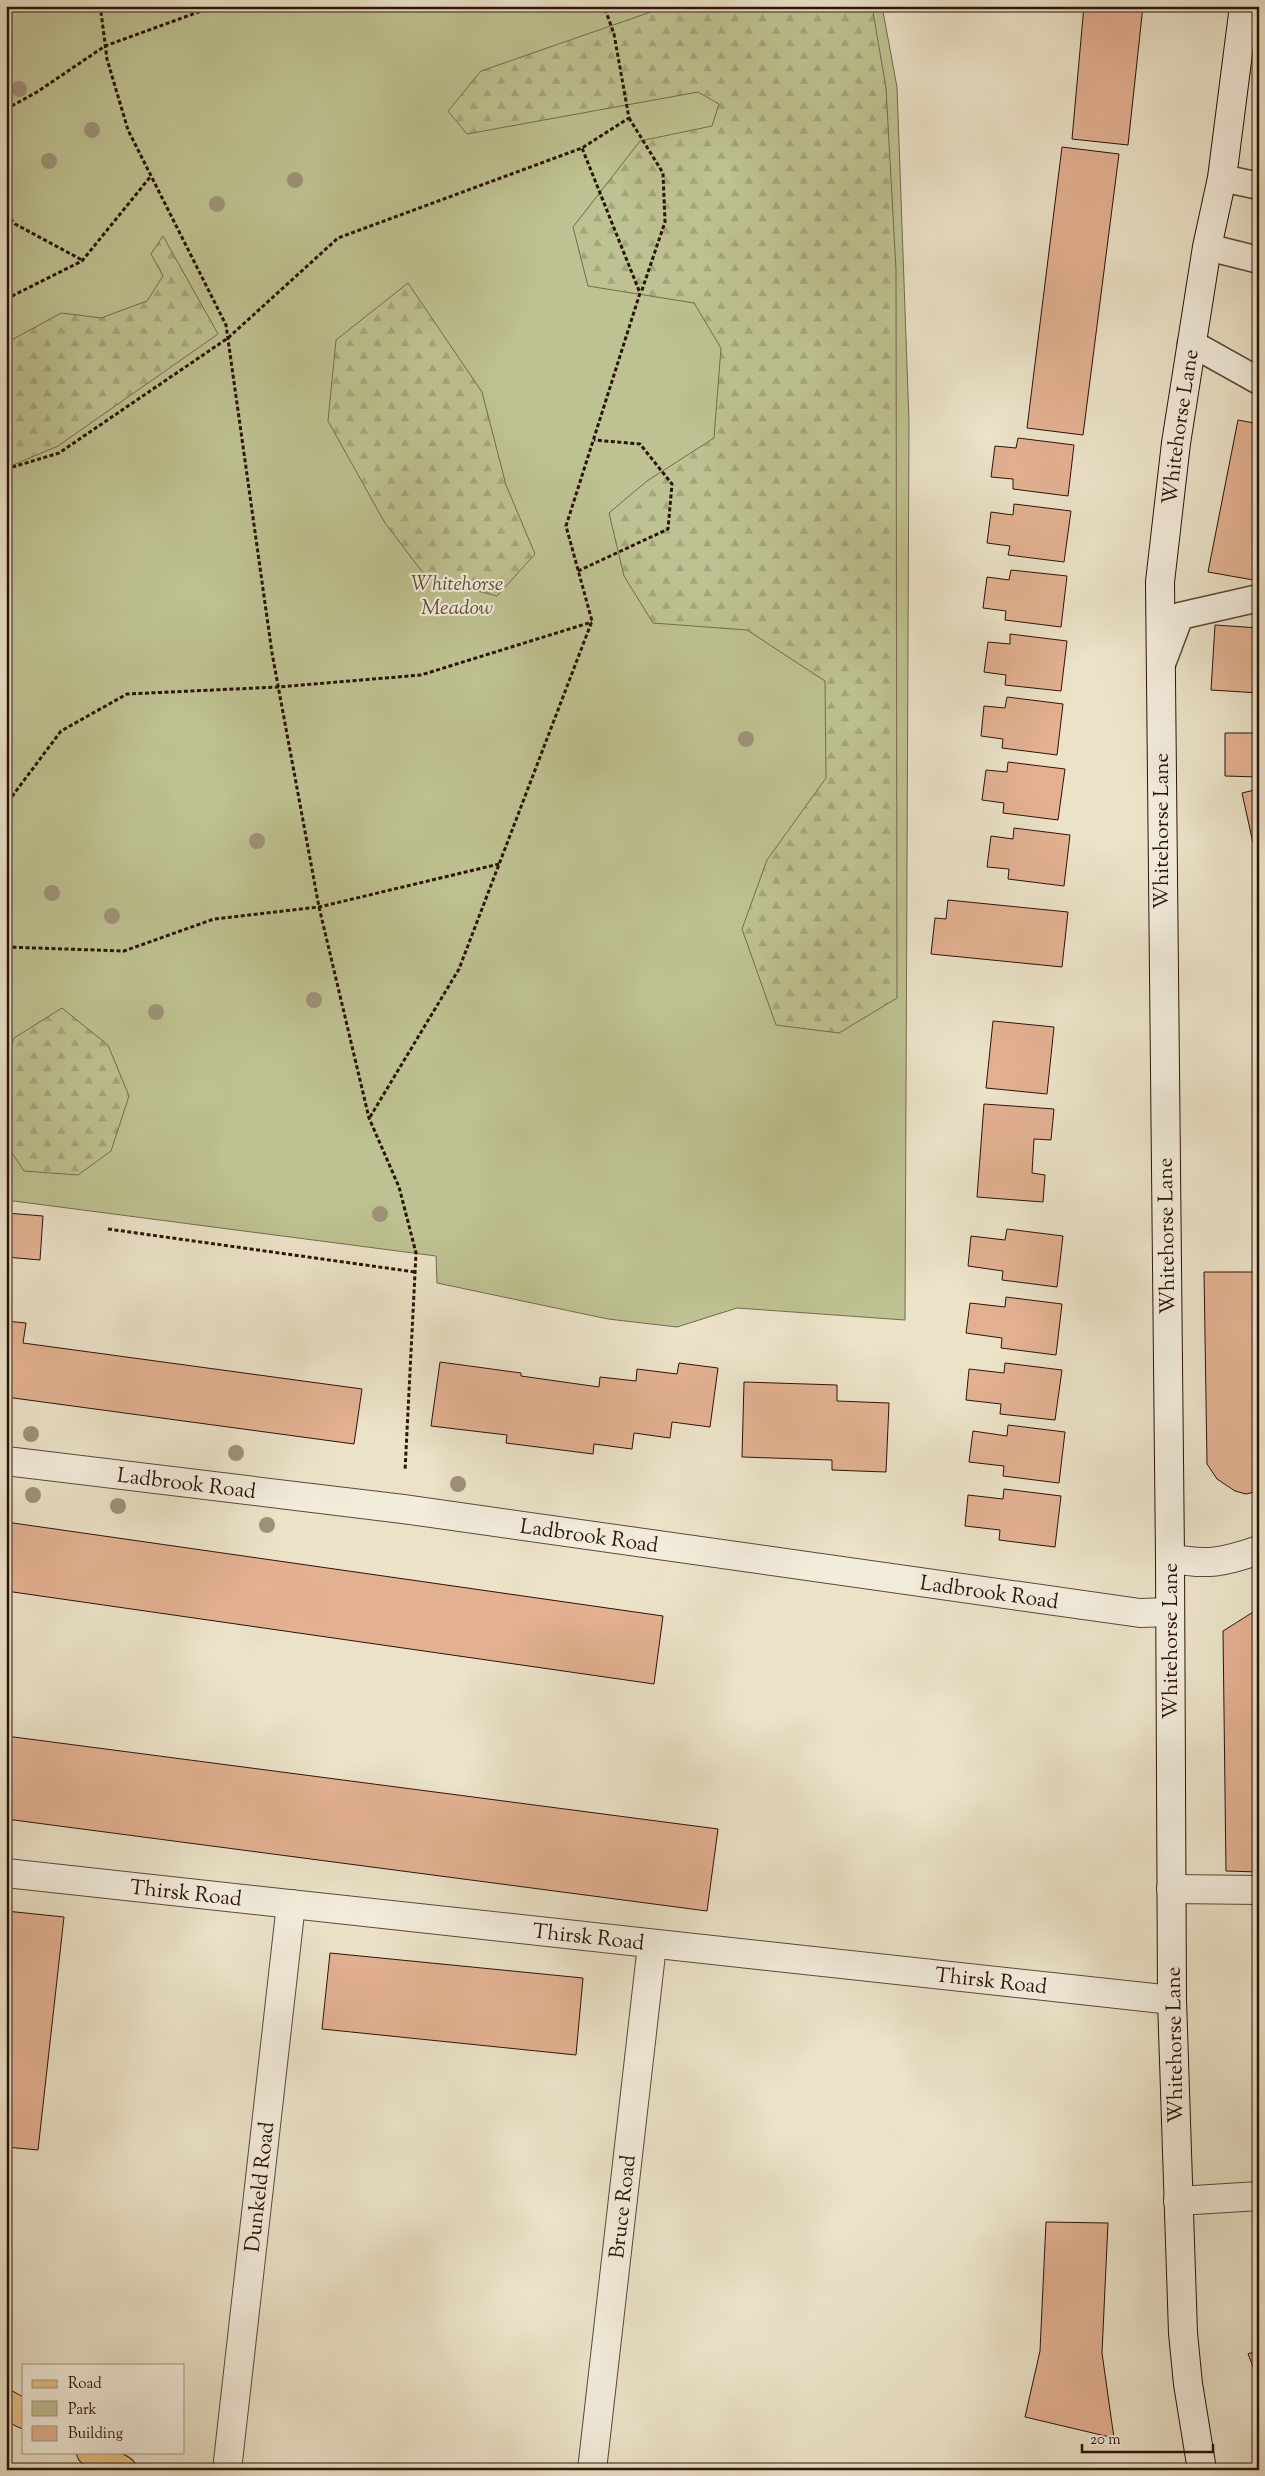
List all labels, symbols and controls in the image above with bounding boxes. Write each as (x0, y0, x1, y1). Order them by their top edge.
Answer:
street label: Whitehorse Lane (1156, 347, 1208, 506)
park label: Whitehorse Meadow (411, 570, 503, 624)
street label: Whitehorse Lane (1148, 753, 1178, 909)
street label: Whitehorse Lane (1152, 1157, 1184, 1315)
street label: Ladbrook Road (115, 1462, 258, 1508)
street label: Ladbrook Road (518, 1513, 660, 1562)
street label: Whitehorse Lane (1157, 1563, 1187, 1719)
street label: Ladbrook Road (918, 1569, 1060, 1618)
street label: Thirsk Road (128, 1874, 243, 1916)
street label: Thirsk Road (531, 1917, 646, 1959)
street label: Thirsk Road (934, 1961, 1049, 2003)
street label: Whitehorse Lane (1160, 1966, 1192, 2124)
street label: Dunkeld Road (239, 2120, 283, 2254)
street label: Bruce Road (603, 2153, 645, 2260)
legend (22, 2364, 185, 2454)
text: Road (68, 2374, 102, 2395)
text: Park (68, 2400, 97, 2421)
scale bar (1082, 2421, 1214, 2453)
text: Building (68, 2424, 123, 2445)
text: 20 m (1090, 2430, 1121, 2451)

